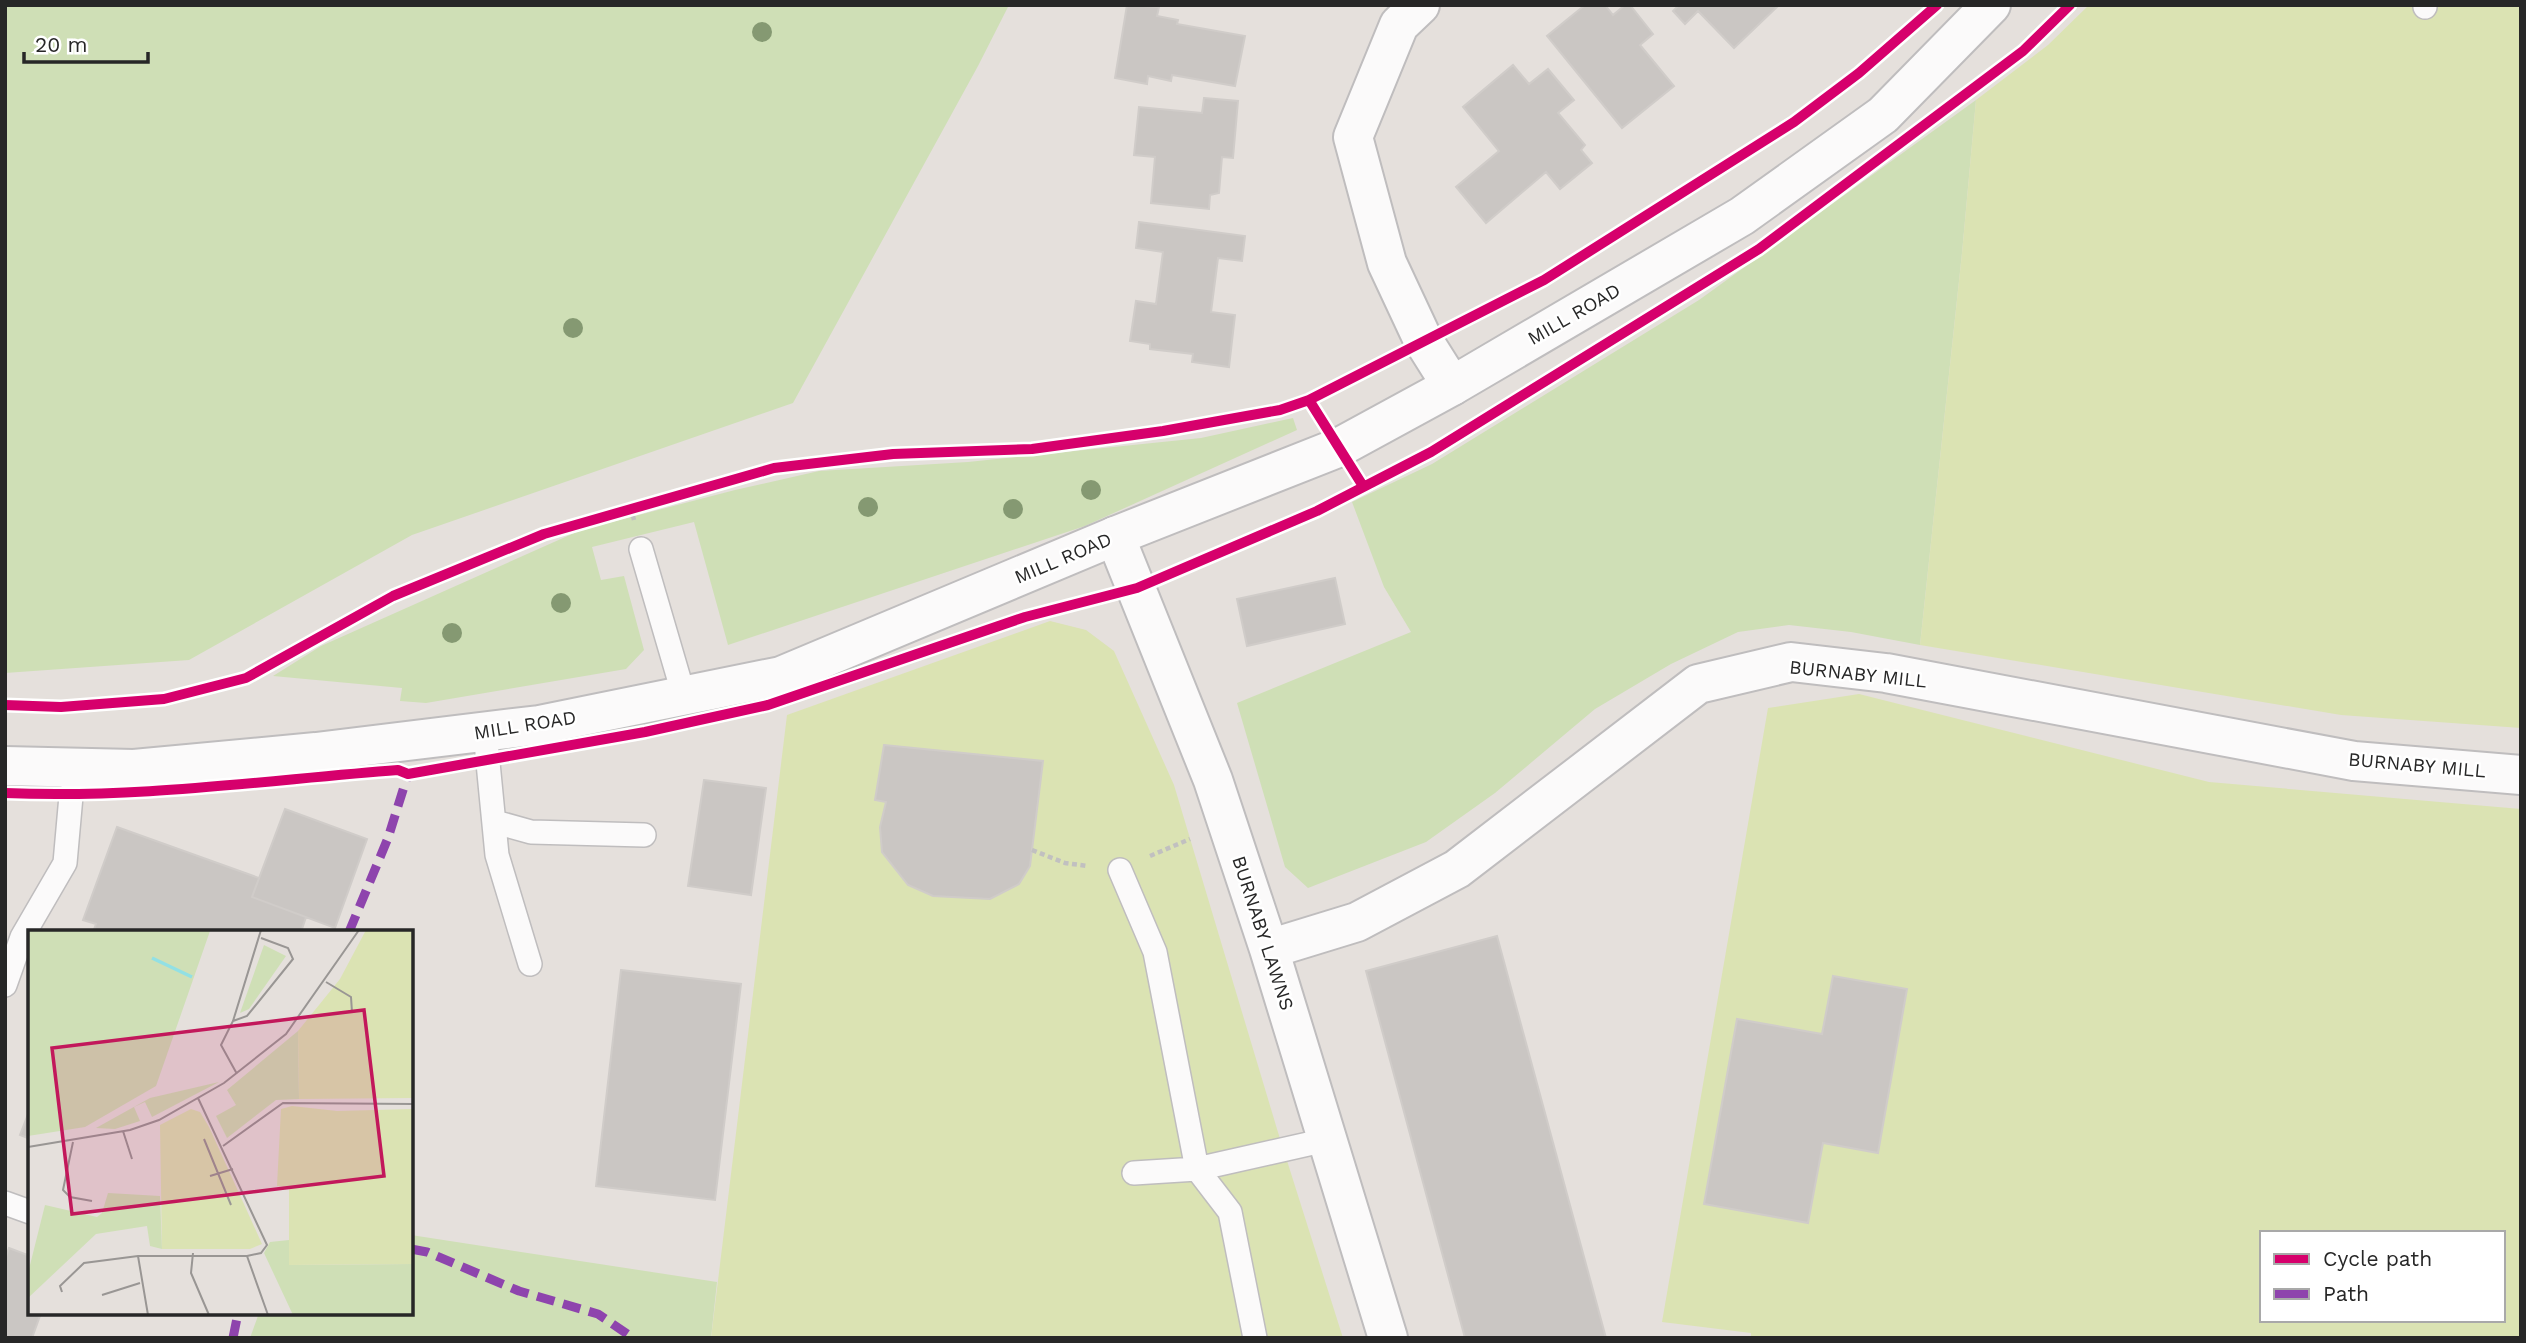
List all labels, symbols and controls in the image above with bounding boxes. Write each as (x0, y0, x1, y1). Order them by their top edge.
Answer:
scale bar (24, 21, 149, 65)
text: 20 m (35, 32, 87, 57)
street label: MILL ROAD (1524, 278, 1624, 350)
street label: MILL ROAD (1011, 527, 1115, 589)
street label: BURNABY MILL (1788, 655, 1928, 693)
street label: MILL ROAD (472, 706, 578, 744)
street label: BURNABY MILL (2347, 748, 2487, 782)
street label: BURNABY LAWNS (1227, 853, 1299, 1013)
inset map (28, 930, 413, 1315)
legend (2260, 1231, 2505, 1322)
text: Cycle path (2323, 1246, 2432, 1271)
text: Path (2323, 1281, 2369, 1306)

